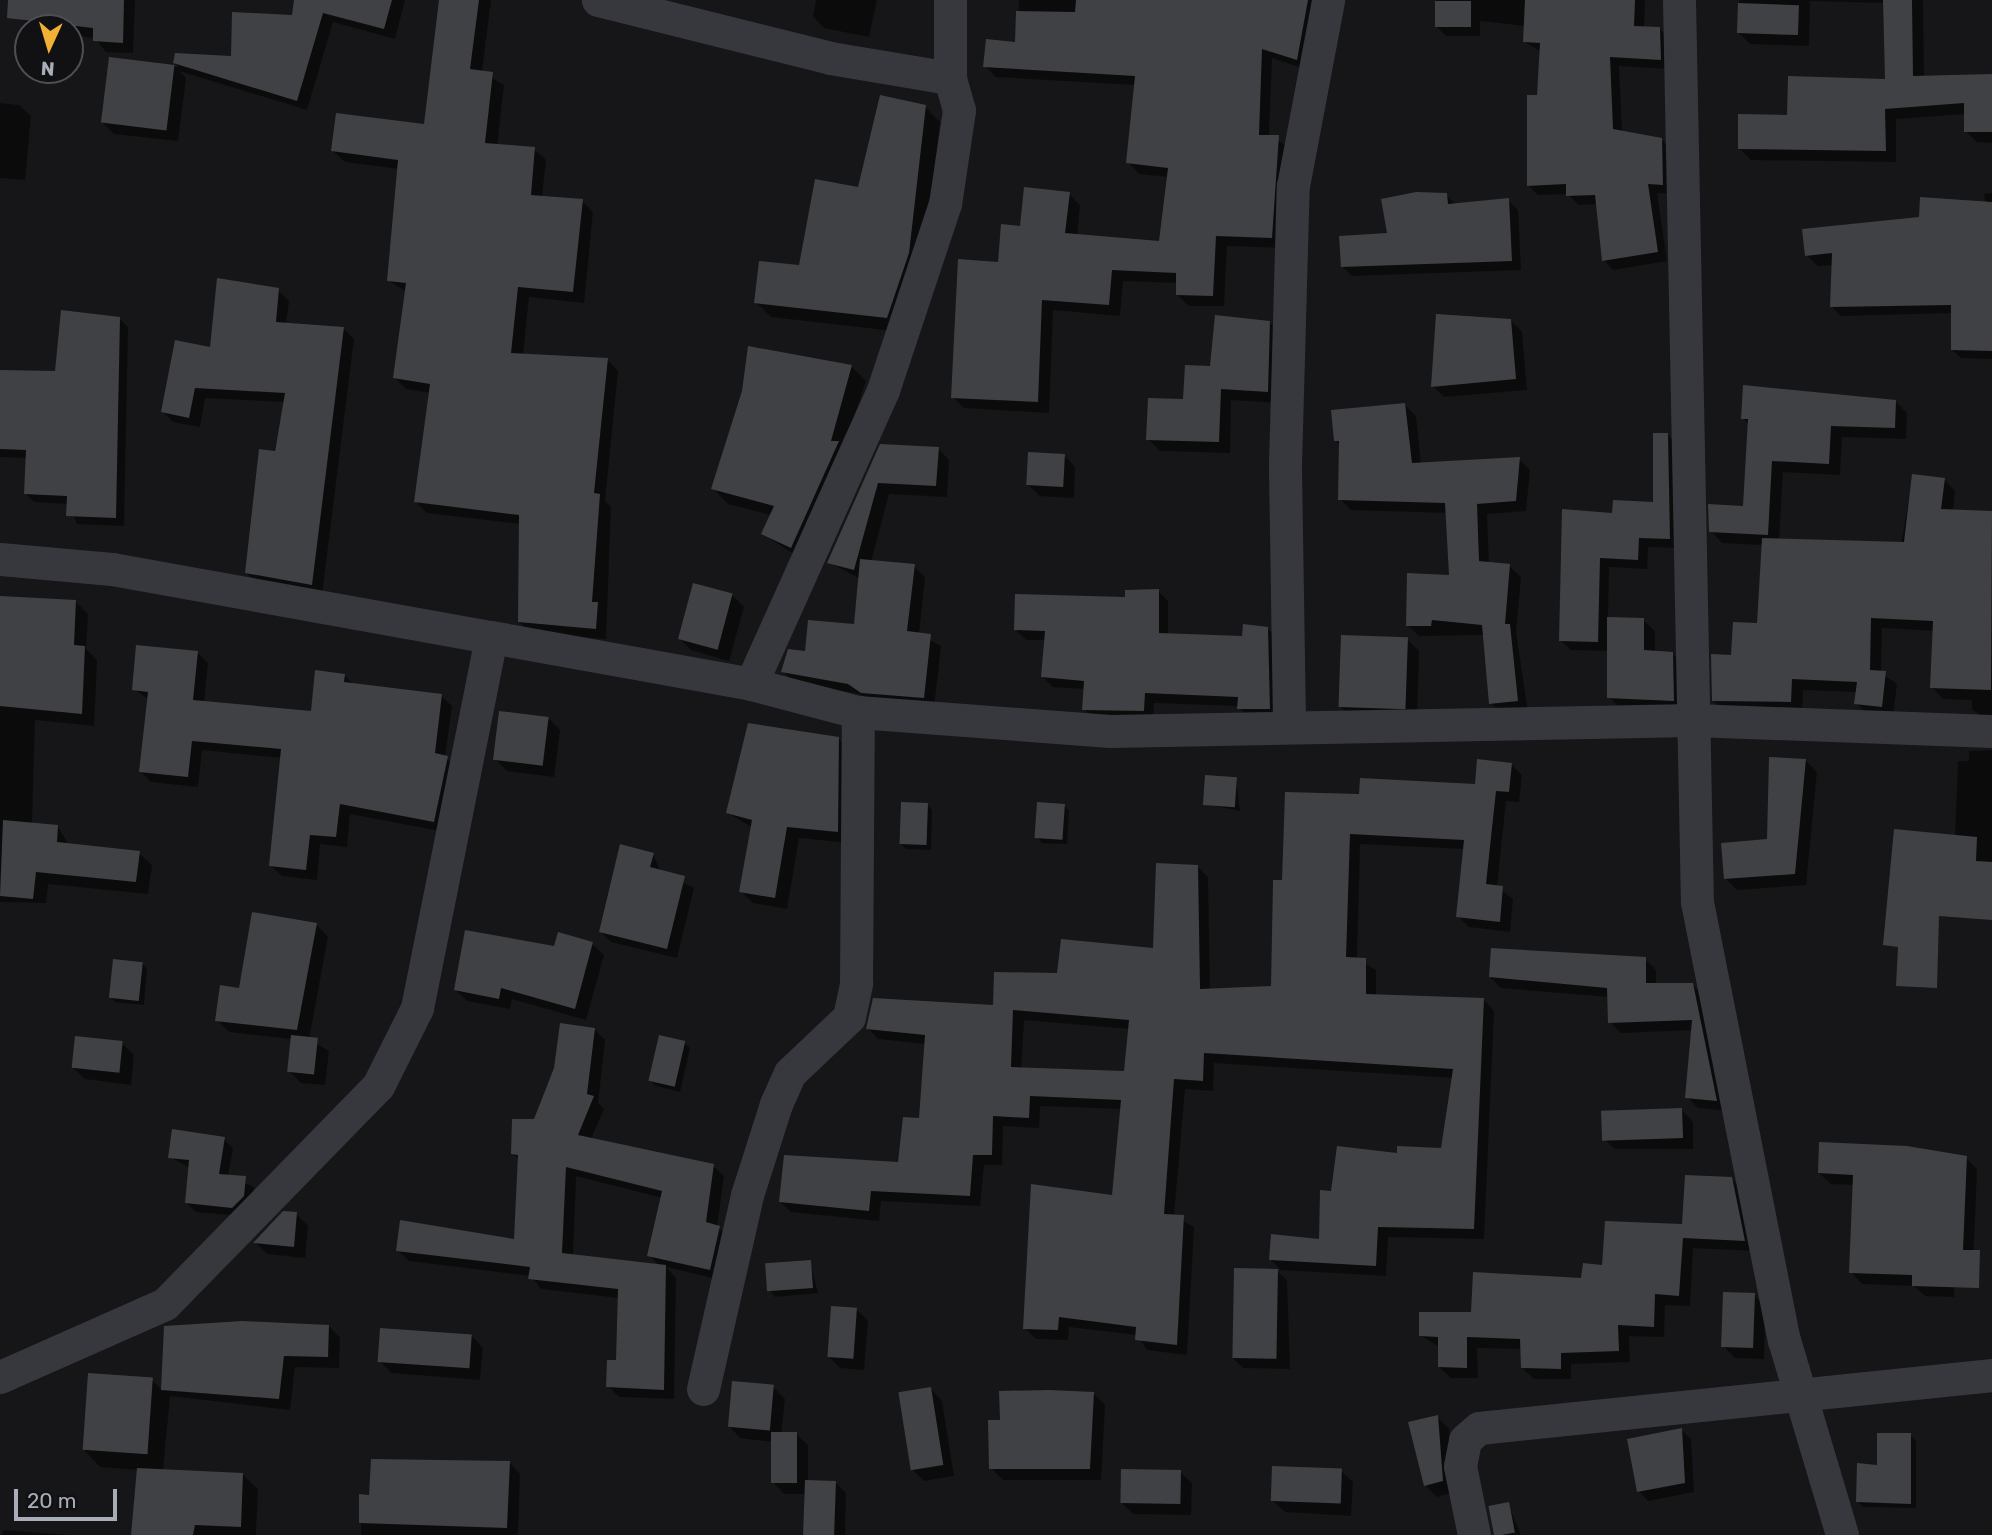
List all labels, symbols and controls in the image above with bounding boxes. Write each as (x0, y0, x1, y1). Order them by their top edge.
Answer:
north arrow (14, 14, 84, 84)
text: N (40, 57, 55, 80)
scale bar (18, 1476, 121, 1520)
text: 20 m (27, 1488, 76, 1513)

